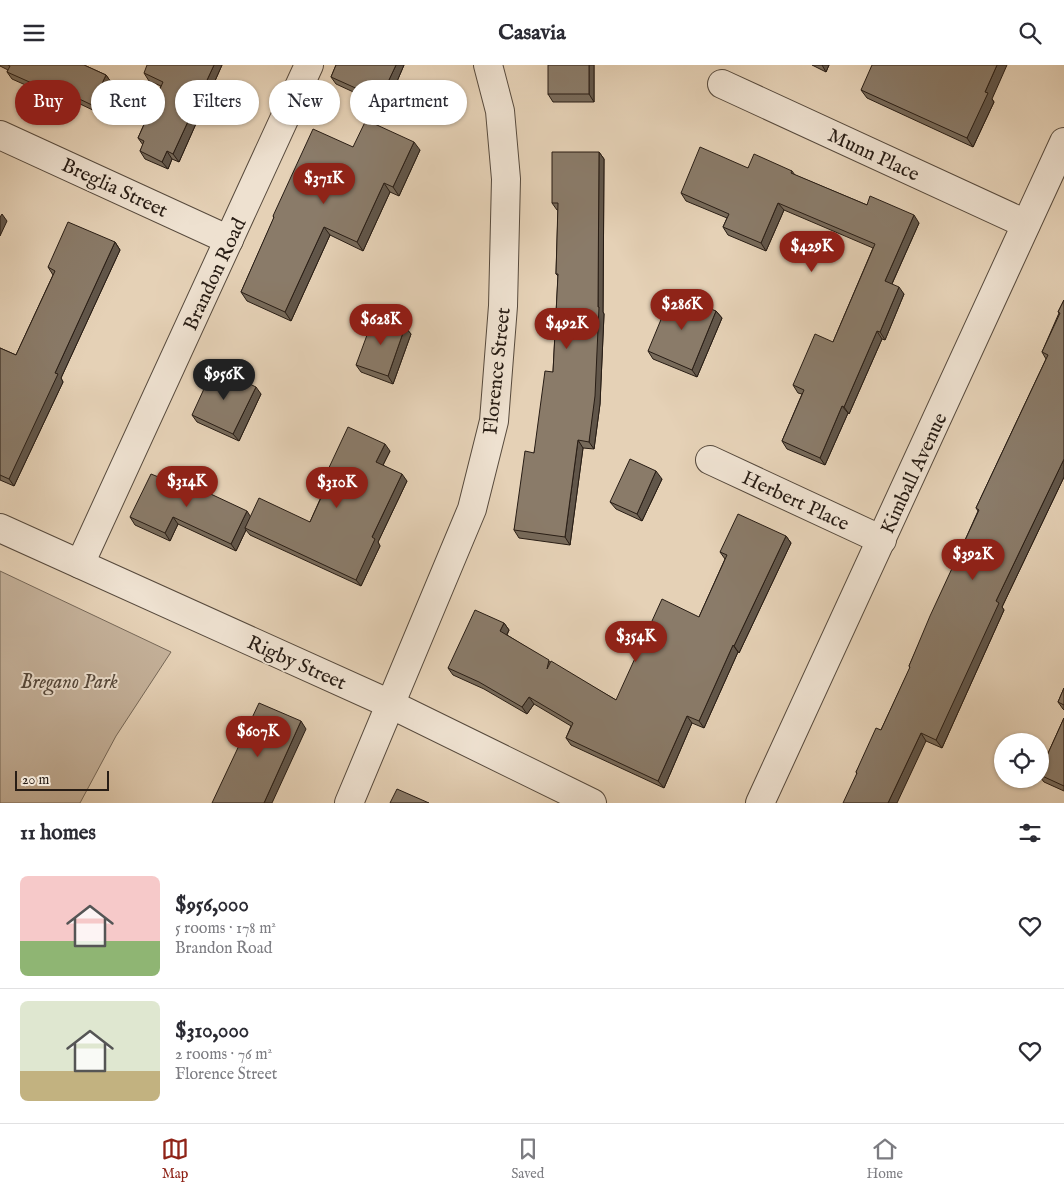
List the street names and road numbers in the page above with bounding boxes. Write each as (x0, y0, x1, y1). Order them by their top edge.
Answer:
street label: Munn Place (824, 123, 923, 187)
street label: Breglia Street (57, 153, 171, 224)
street label: Brandon Road (178, 214, 252, 335)
street label: Florence Street (478, 306, 517, 436)
street label: Kimball Avenue (875, 409, 953, 538)
street label: Herbert Place (738, 466, 853, 537)
street label: Rigby Street (243, 630, 350, 696)

